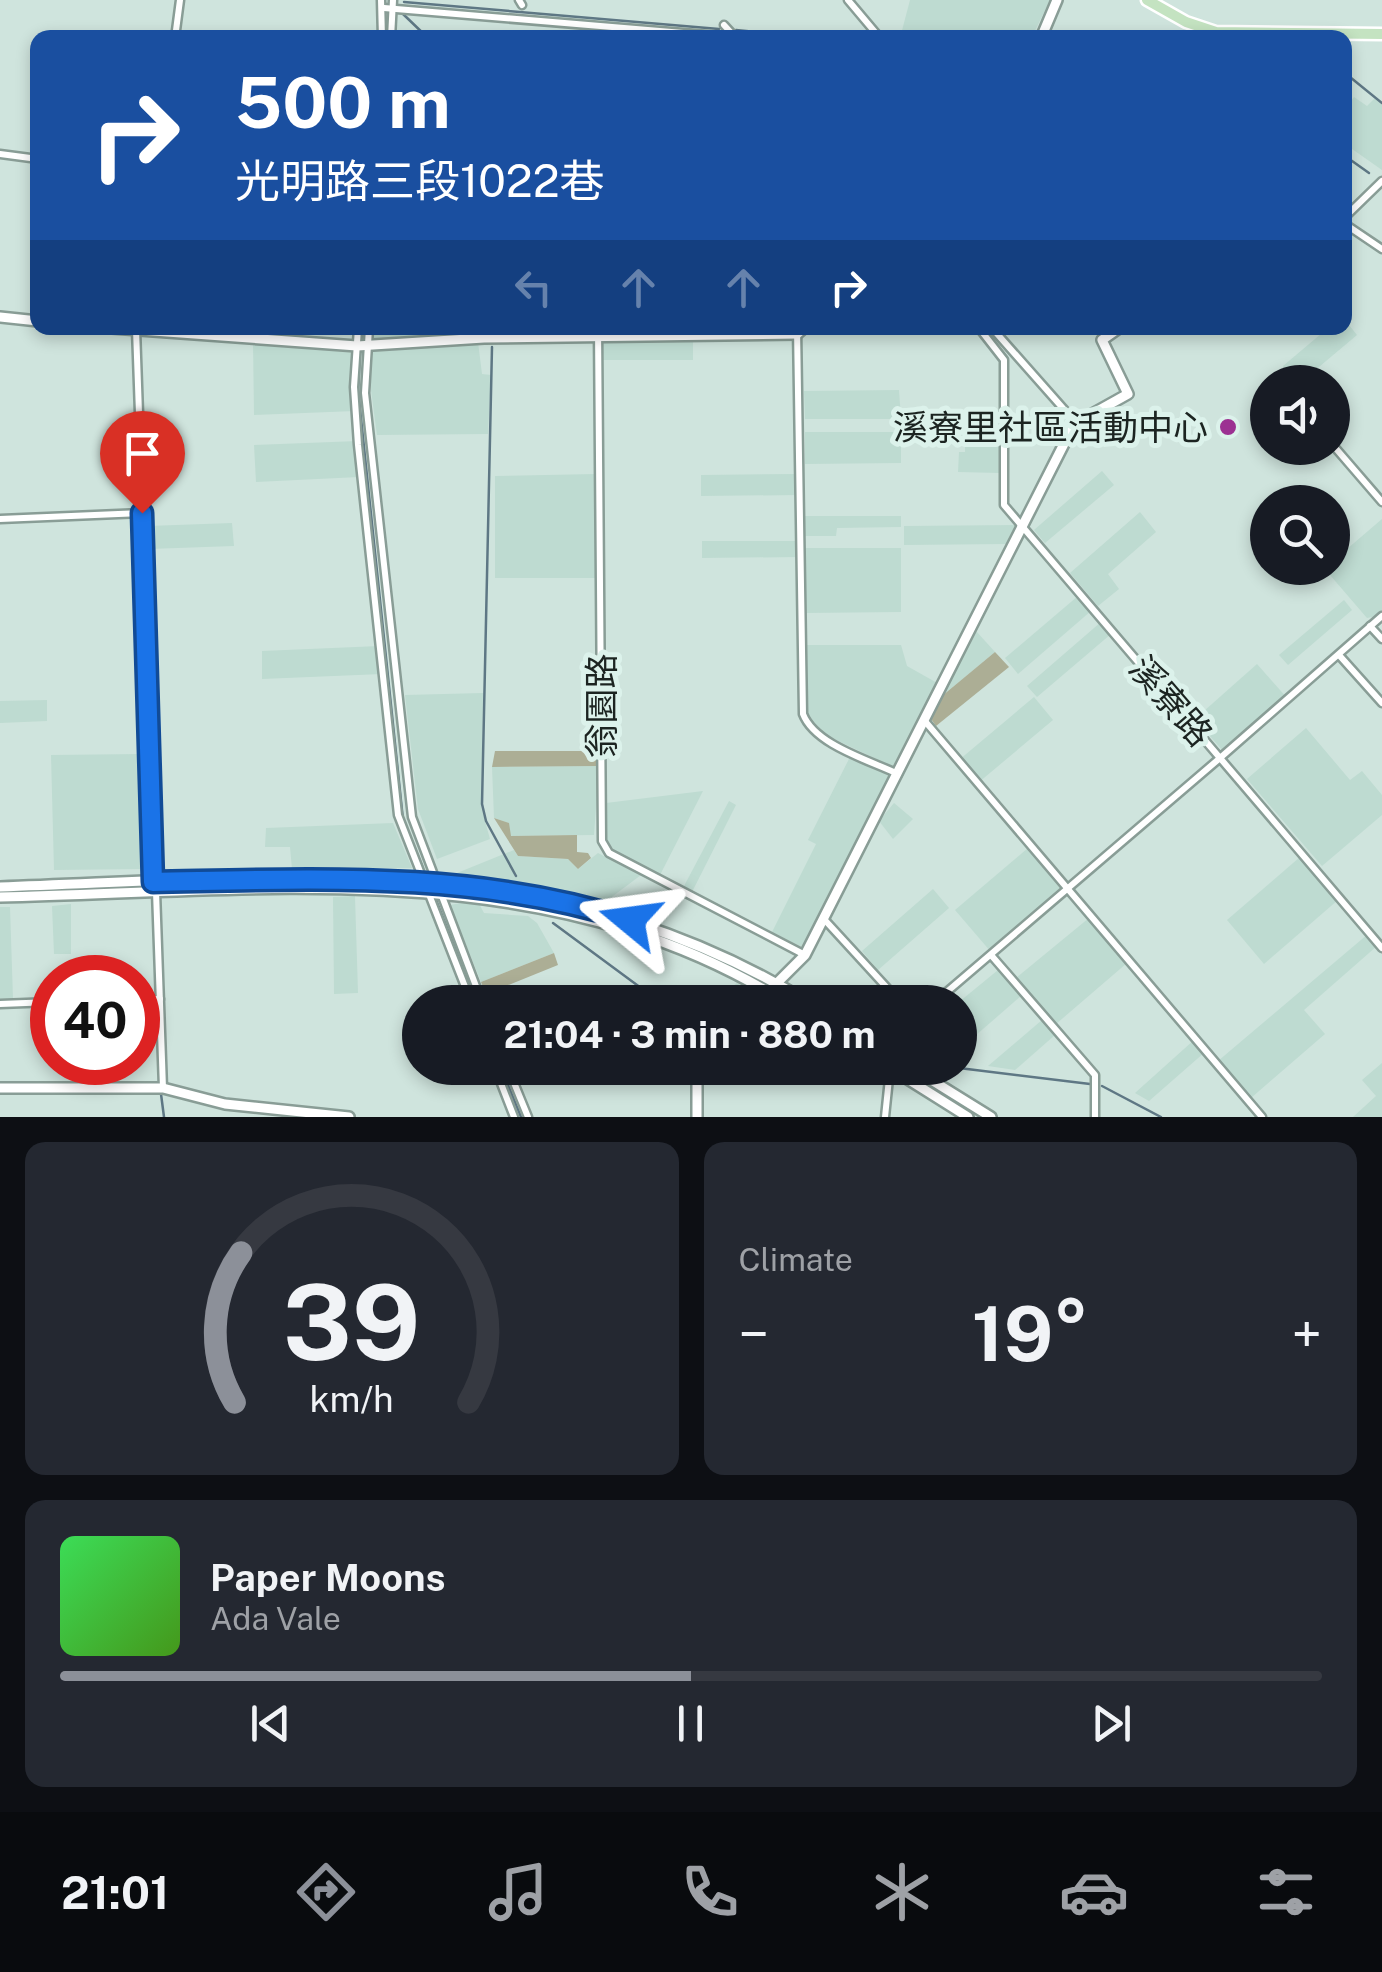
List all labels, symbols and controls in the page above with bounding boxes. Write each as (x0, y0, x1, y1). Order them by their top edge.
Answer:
text: 500 m (235, 61, 451, 144)
icon: right (70, 70, 200, 200)
text: 光明路三段1022巷 (235, 154, 605, 207)
icon: left (506, 260, 561, 315)
icon: ahead (611, 260, 666, 315)
icon: ahead (716, 260, 771, 315)
icon: right (821, 260, 876, 315)
map controls (1250, 365, 1350, 585)
button: sound (1250, 365, 1350, 465)
place label: 溪寮里社區活動中心 (893, 407, 1208, 448)
pin (100, 411, 185, 514)
marker: 溪寮里社區活動中心 (1217, 416, 1239, 438)
icon: arrive (115, 426, 170, 481)
button: search (1250, 485, 1350, 585)
street label: 溪寮路 (1121, 648, 1221, 754)
street label: 翁園路 (581, 653, 622, 759)
position arrow (578, 868, 682, 972)
speed limit sign: 40 (30, 955, 160, 1085)
text: 21:04 · 3 min · 880 m (503, 1012, 876, 1057)
text: Climate (739, 1241, 853, 1278)
text: 39 (283, 1261, 420, 1383)
text: 19° (972, 1290, 1089, 1378)
text: − (739, 1302, 769, 1366)
text: + (1291, 1302, 1322, 1366)
text: km/h (310, 1378, 394, 1420)
text: Paper Moons (210, 1555, 445, 1600)
text: Ada Vale (210, 1600, 341, 1637)
icon: previous (243, 1696, 298, 1751)
icon: pause (663, 1696, 718, 1751)
icon: next (1084, 1696, 1139, 1751)
icon: directions (291, 1857, 361, 1927)
icon: music (483, 1857, 553, 1927)
icon: phone (675, 1857, 745, 1927)
icon: climate (867, 1857, 937, 1927)
icon: car (1059, 1857, 1129, 1927)
icon: filters (1251, 1857, 1321, 1927)
text: 21:01 (61, 1866, 169, 1919)

